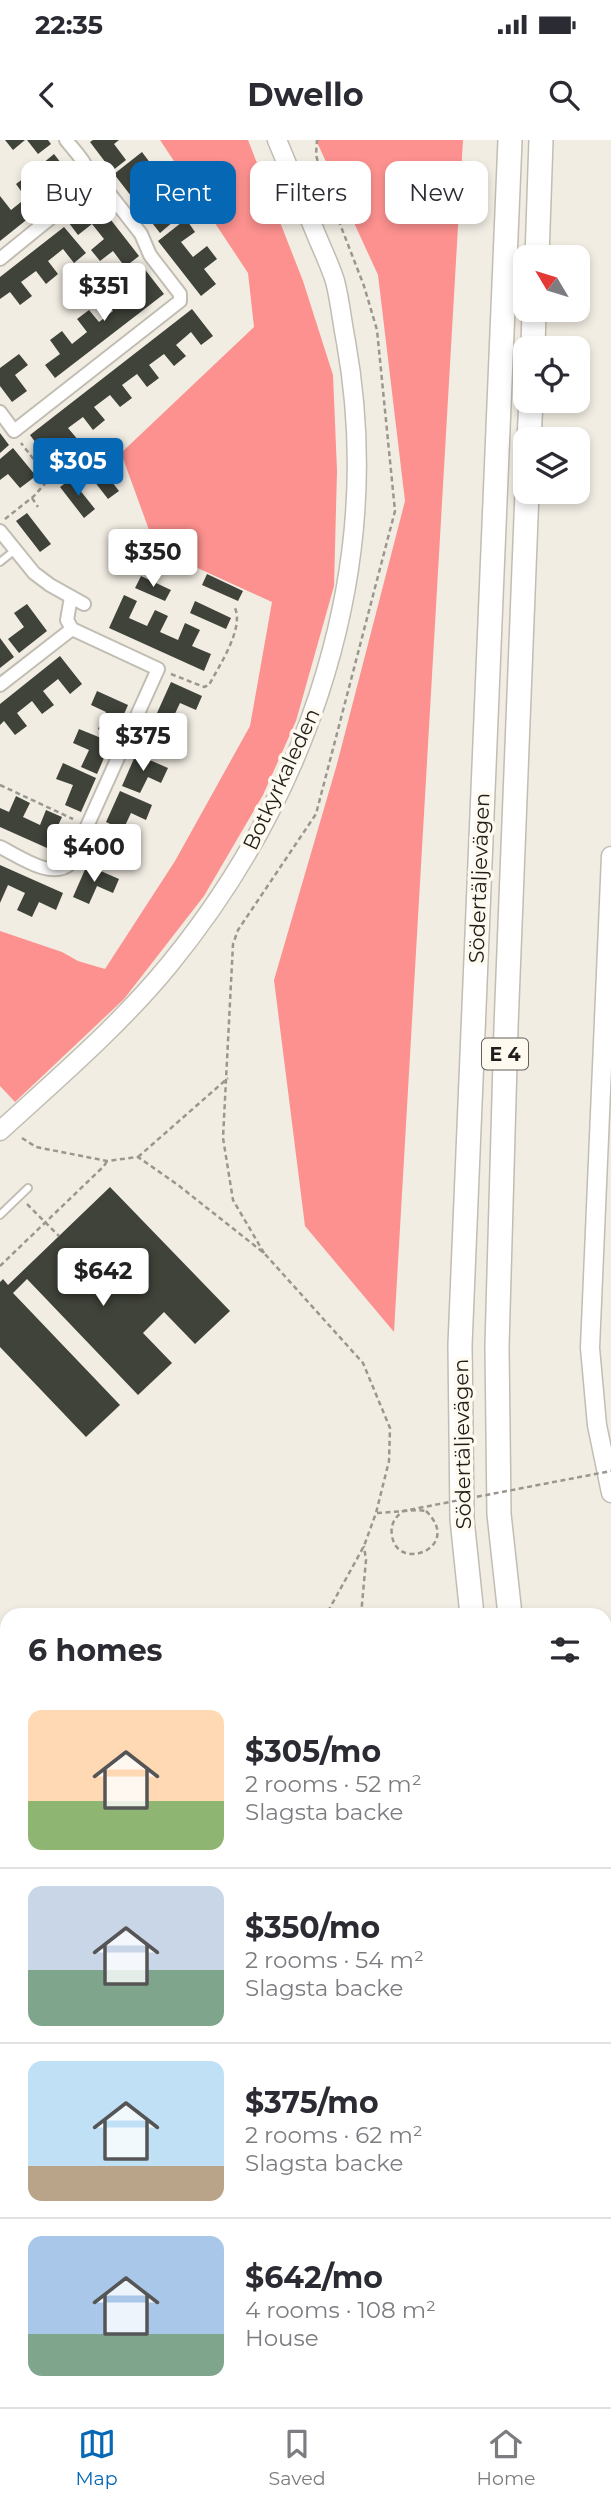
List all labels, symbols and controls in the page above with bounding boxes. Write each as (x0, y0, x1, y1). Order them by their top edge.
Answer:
text: 22:35 (35, 9, 103, 41)
text: Dwello (247, 75, 364, 114)
icon: back (28, 76, 66, 114)
icon: search (545, 76, 583, 114)
chip: Buy (21, 161, 116, 224)
chip: Rent (130, 161, 236, 224)
chip: Filters (250, 161, 371, 224)
chip: New (385, 161, 488, 224)
north arrow (513, 245, 590, 322)
map controls (513, 245, 590, 504)
pin: $351 (63, 264, 145, 323)
text: $351 (79, 272, 129, 300)
button: locate (513, 336, 590, 413)
button: layers (513, 427, 590, 504)
pin: $305 (37, 438, 119, 498)
text: $305 (49, 447, 107, 475)
pin: $350 (112, 530, 194, 589)
text: $350 (124, 538, 182, 566)
street label: Botkyrkaleden (237, 704, 325, 854)
pin: $375 (102, 714, 184, 773)
text: $375 (115, 722, 171, 750)
street label: Södertäljevägen (464, 792, 494, 964)
pin: $400 (53, 824, 135, 884)
text: $400 (63, 833, 125, 861)
road number: E 4 (482, 1038, 528, 1070)
pin: $642 (62, 1248, 144, 1308)
text: $642 (74, 1257, 132, 1285)
street label: Södertäljevägen (448, 1358, 476, 1530)
icon: filters (546, 1631, 584, 1669)
text: 6 homes (28, 1632, 163, 1669)
text: $305/mo (245, 1733, 381, 1770)
icon: home (84, 1738, 168, 1822)
text: 2 rooms · 52 m² (245, 1770, 422, 1798)
text: Slagsta backe (245, 1798, 403, 1826)
text: $350/mo (245, 1909, 380, 1946)
icon: home (84, 1914, 168, 1998)
text: 2 rooms · 54 m² (245, 1946, 424, 1974)
text: Slagsta backe (245, 1974, 403, 2002)
text: $375/mo (245, 2084, 379, 2121)
icon: home (84, 2089, 168, 2173)
text: 2 rooms · 62 m² (245, 2121, 423, 2149)
text: Slagsta backe (245, 2149, 403, 2177)
text: $642/mo (245, 2259, 383, 2296)
icon: home (84, 2264, 168, 2348)
text: 4 rooms · 108 m² (245, 2296, 436, 2324)
text: House (245, 2324, 319, 2352)
tab: Map (75, 2425, 118, 2490)
tab: Saved (269, 2425, 326, 2490)
tab: Home (477, 2425, 536, 2490)

